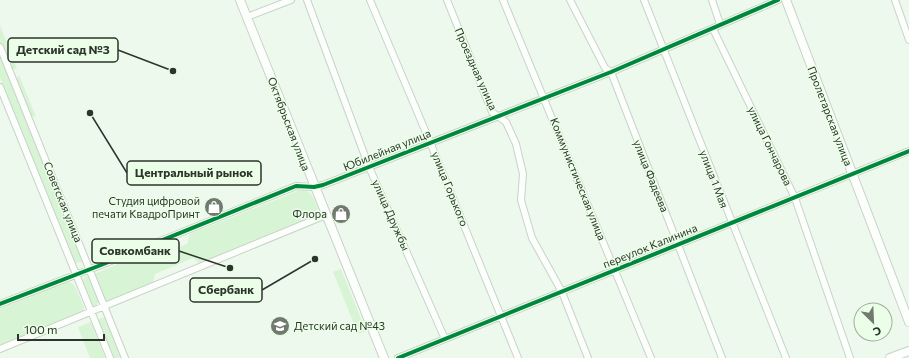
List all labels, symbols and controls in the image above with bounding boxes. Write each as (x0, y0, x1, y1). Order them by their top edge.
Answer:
street label: Проездная улица (452, 26, 500, 112)
callout: Детский сад №3 (8, 38, 118, 62)
text: Детский сад №3 (16, 42, 110, 56)
street label: Пролетарская улица (805, 64, 855, 167)
street label: Октябрьская улица (266, 75, 313, 173)
street label: улица Гончарова (746, 104, 795, 188)
street label: Коммунистическая улица (548, 116, 609, 242)
street label: Юбилейная улица (341, 126, 433, 173)
street label: улица Фадеева (631, 138, 672, 214)
street label: улица 1 Мая (697, 148, 731, 210)
street label: улица Горького (429, 149, 472, 229)
street label: Советская улица (41, 160, 86, 244)
callout: Центральный рынок (127, 161, 261, 185)
text: Центральный рынок (135, 165, 253, 179)
street label: улица Дружбы (370, 177, 413, 252)
place label: Студия цифровой печати КвадроПринт (92, 194, 200, 220)
shop icon: Студия цифровой печати КвадроПринт (203, 196, 225, 218)
shop icon: Флора (330, 203, 352, 225)
place label: Флора (293, 207, 327, 220)
street label: переулок Калинина (601, 221, 699, 270)
callout: Совкомбанк (92, 239, 179, 263)
text: Совкомбанк (99, 243, 171, 257)
callout: Сбербанк (190, 278, 262, 302)
text: Сбербанк (198, 282, 254, 296)
north arrow (853, 302, 893, 342)
school or university icon: Детский сад №43 (269, 315, 291, 337)
scale bar (18, 316, 104, 342)
place label: Детский сад №43 (294, 319, 385, 332)
text: 100 m (24, 322, 58, 336)
text: С (871, 324, 883, 339)

